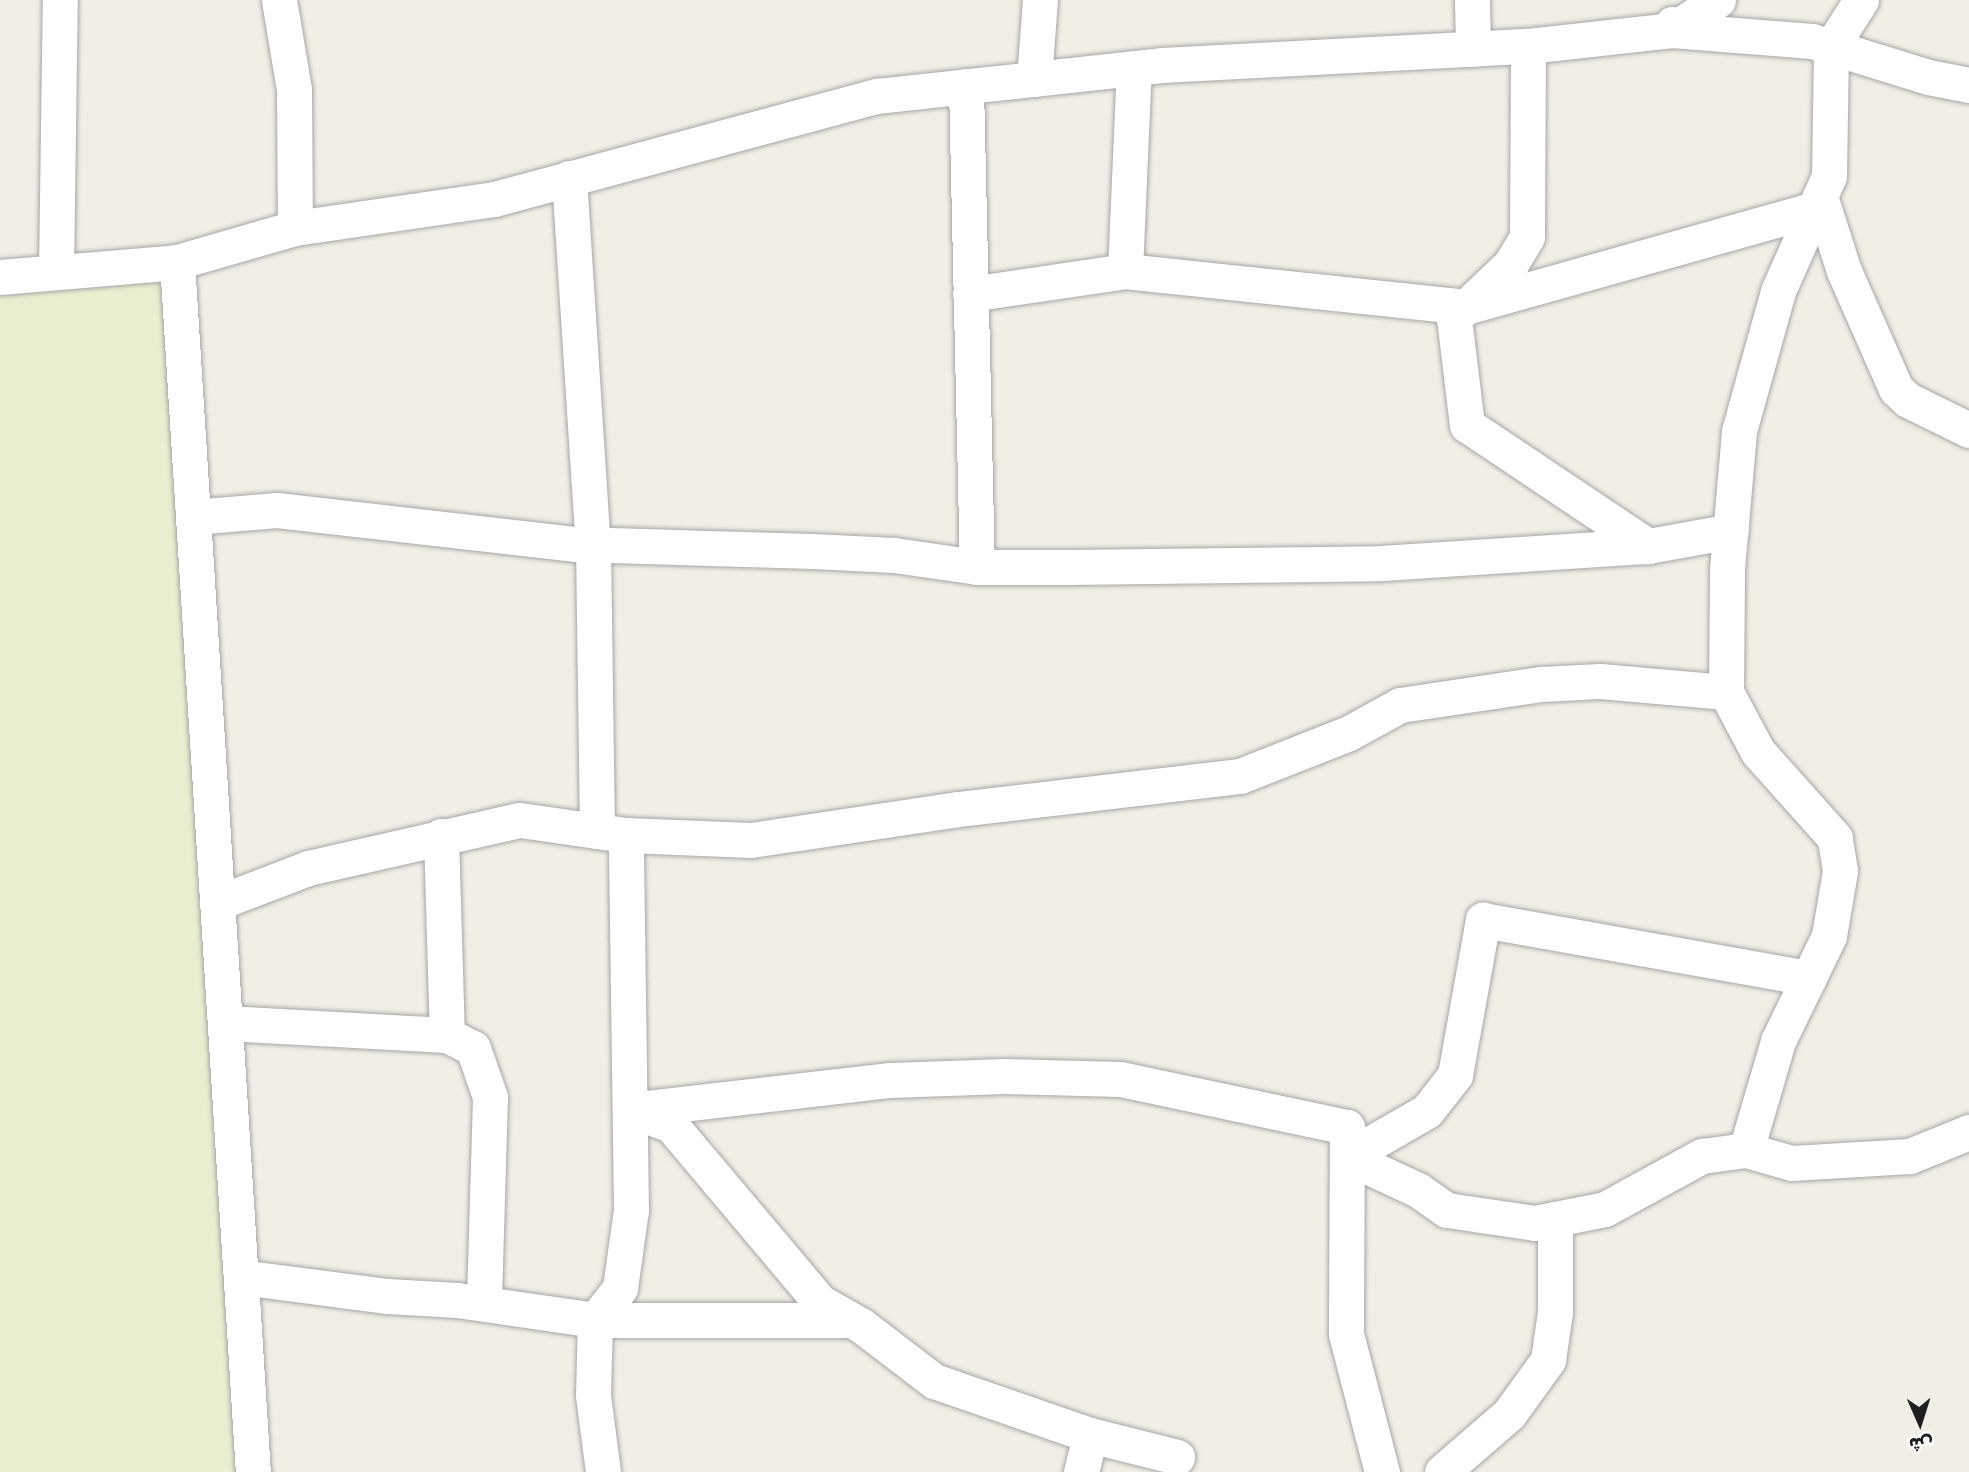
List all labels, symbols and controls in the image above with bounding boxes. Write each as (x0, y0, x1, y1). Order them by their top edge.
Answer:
north arrow (1885, 1388, 1955, 1458)
text: ش (1909, 1432, 1934, 1457)

